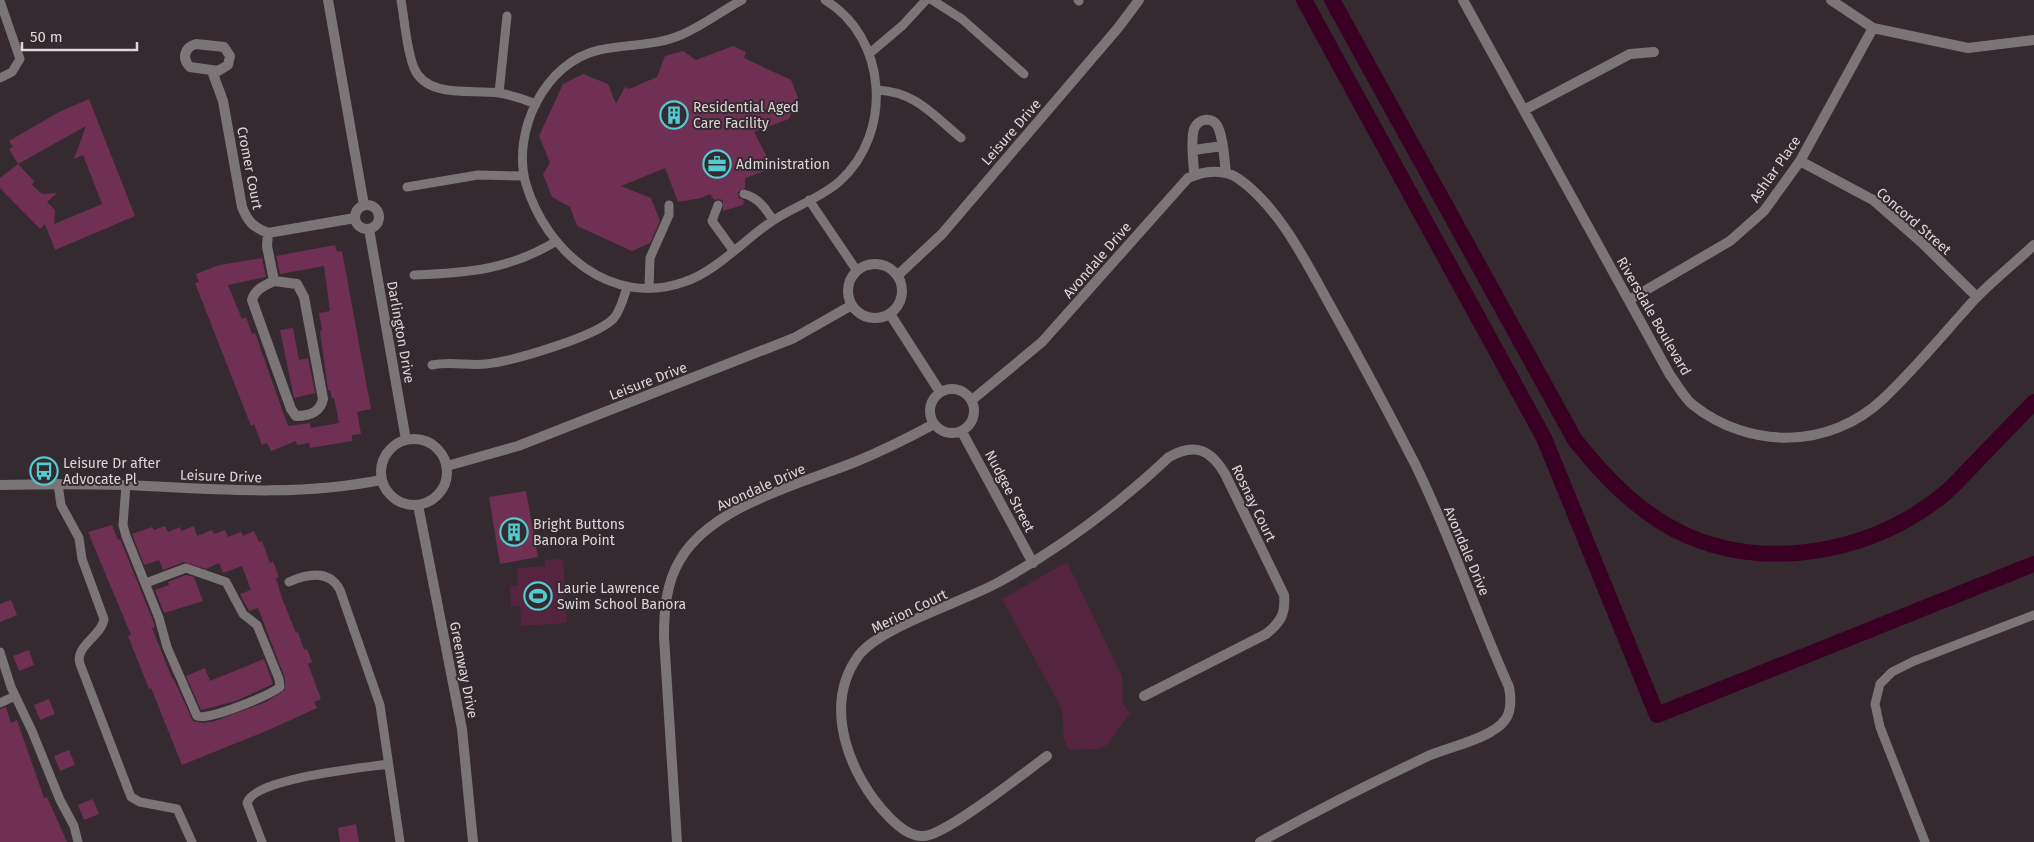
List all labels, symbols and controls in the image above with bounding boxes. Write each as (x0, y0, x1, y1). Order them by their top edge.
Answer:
scale bar (22, 20, 138, 52)
text: 50 m (30, 28, 63, 46)
street label: Leisure Drive (978, 96, 1045, 169)
place label: Residential Aged Care Facility (693, 99, 799, 132)
building icon: Residential Aged Care Facility (659, 100, 689, 130)
street label: Cromer Court (233, 125, 266, 212)
street label: Ashlar Place (1746, 133, 1805, 206)
office icon: Administration (702, 149, 732, 179)
place label: Administration (736, 156, 830, 173)
street label: Concord Street (1873, 184, 1955, 259)
street label: Avondale Drive (1060, 219, 1135, 302)
street label: Riversdale Boulevard (1613, 254, 1694, 378)
street label: Darlington Drive (383, 280, 418, 384)
street label: Leisure Drive (607, 359, 690, 404)
street label: Nudgee Street (981, 447, 1039, 536)
place label: Leisure Dr after Advocate Pl (63, 455, 161, 488)
bus stop icon: Leisure Dr after Advocate Pl (29, 456, 59, 486)
street label: Avondale Drive (714, 460, 808, 515)
street label: Rosnay Court (1228, 462, 1280, 545)
street label: Leisure Drive (180, 467, 262, 486)
street label: Avondale Drive (1440, 504, 1493, 598)
place label: Bright Buttons Banora Point (533, 516, 625, 549)
building icon: Bright Buttons Banora Point (499, 517, 529, 547)
place label: Laurie Lawrence Swim School Banora (557, 580, 686, 613)
sports icon: Laurie Lawrence Swim School Banora (523, 581, 553, 611)
street label: Merion Court (869, 585, 951, 637)
street label: Greenway Drive (446, 620, 481, 720)

